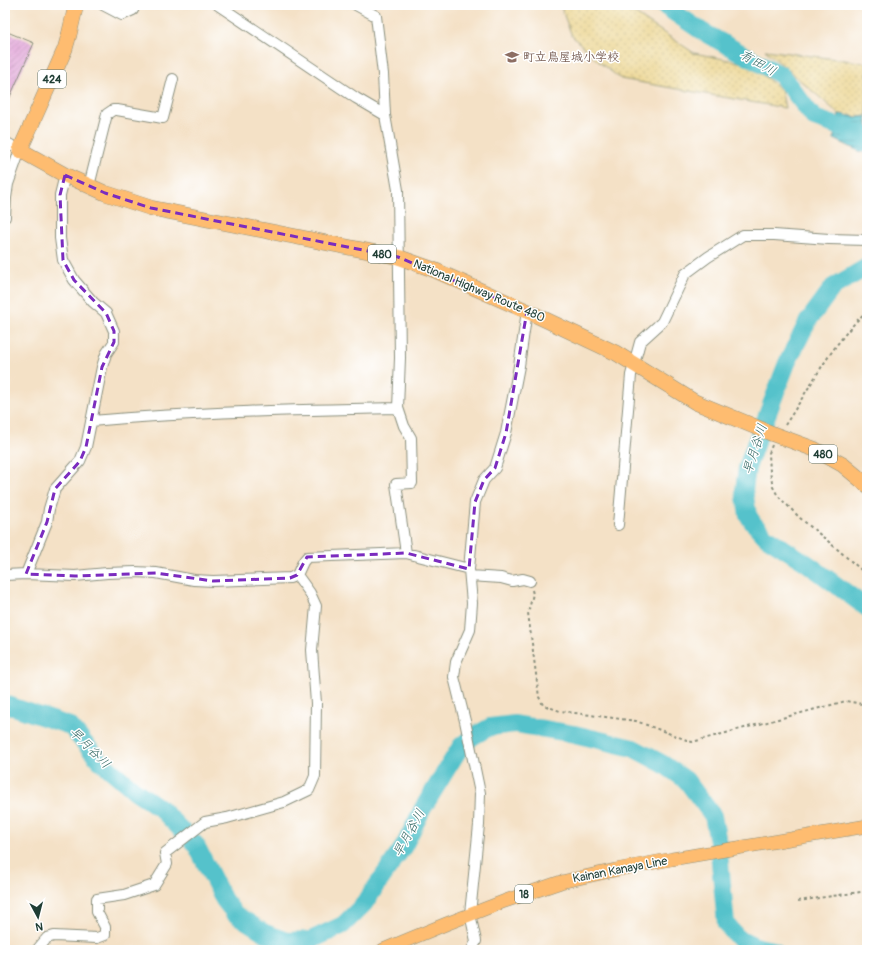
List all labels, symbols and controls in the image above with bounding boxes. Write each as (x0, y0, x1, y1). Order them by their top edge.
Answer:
water label: 有田川 (737, 47, 779, 79)
school or university icon: 町立鳥屋城小学校 (504, 49, 520, 65)
place label: 町立鳥屋城小学校 (523, 50, 619, 65)
road number: 424 (38, 70, 66, 88)
road number: 480 (368, 245, 396, 263)
street label: National Highway Route 480 (411, 256, 547, 326)
water label: 早月谷川 (739, 422, 771, 476)
road number: 480 (809, 445, 837, 463)
water label: 早月谷川 (66, 724, 114, 772)
water label: 早月谷川 (389, 806, 429, 860)
street label: Kainan Kanaya Line (572, 853, 669, 887)
road number: 18 (515, 885, 533, 903)
north arrow (18, 897, 58, 937)
text: N (34, 920, 44, 933)

